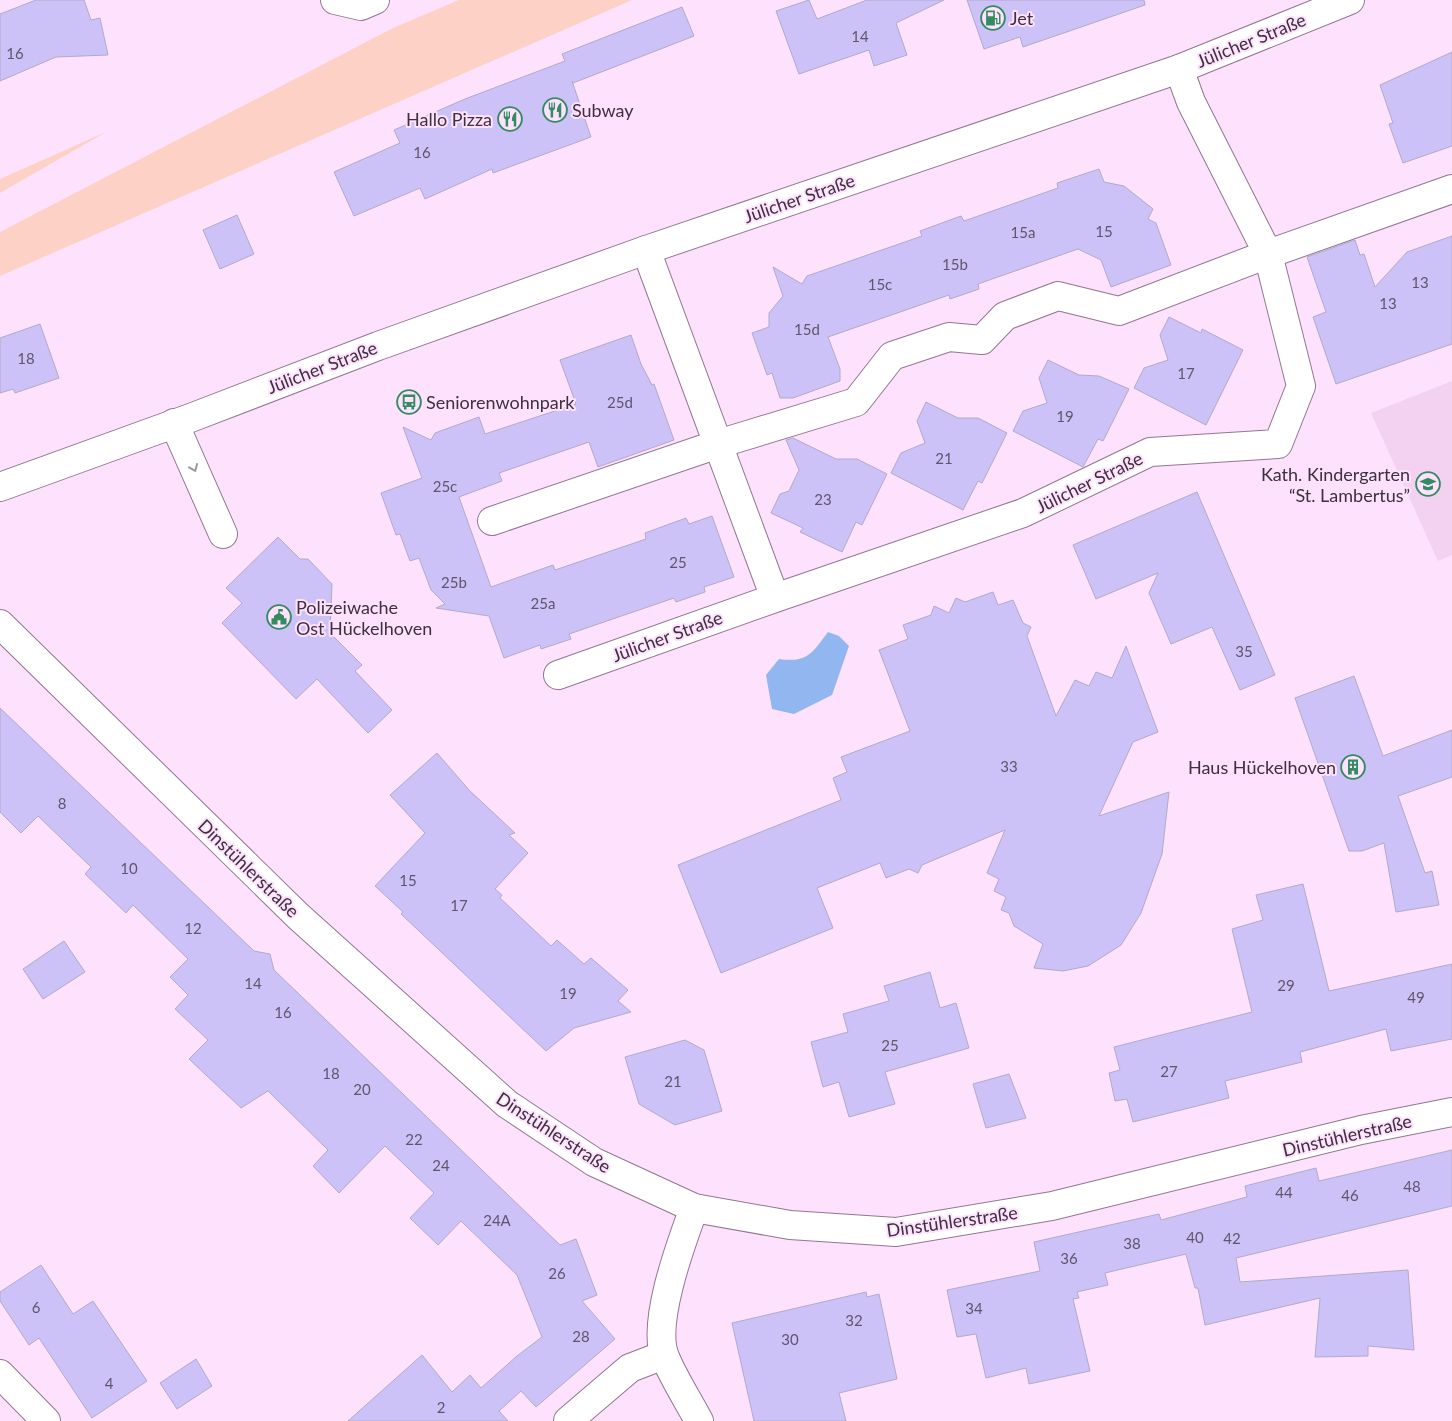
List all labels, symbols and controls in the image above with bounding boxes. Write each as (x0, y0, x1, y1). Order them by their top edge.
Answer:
fuel station icon: Jet (980, 5, 1006, 31)
place label: Jet (1010, 7, 1034, 29)
street label: Jülicher Straße (1193, 8, 1309, 72)
house number: 14 (851, 27, 869, 45)
house number: 16 (6, 44, 24, 62)
restaurant icon: Subway (542, 97, 568, 123)
place label: Subway (572, 99, 634, 121)
restaurant icon: Hallo Pizza (497, 106, 523, 132)
place label: Hallo Pizza (406, 108, 492, 130)
house number: 16 (413, 143, 431, 161)
street label: Jülicher Straße (741, 169, 857, 227)
house number: 15 (1095, 222, 1113, 240)
house number: 15a (1011, 223, 1035, 241)
house number: 15b (942, 255, 968, 273)
house number: 13 (1411, 273, 1429, 291)
house number: 15c (868, 275, 892, 293)
house number: 13 (1379, 294, 1397, 312)
house number: 15d (794, 320, 820, 338)
street label: Jülicher Straße (264, 336, 380, 398)
house number: 18 (17, 349, 35, 367)
house number: 17 (1177, 364, 1195, 382)
bus stop icon: Seniorenwohnpark (396, 389, 422, 415)
place label: Seniorenwohnpark (426, 391, 575, 413)
house number: 25d (607, 393, 633, 411)
house number: 19 (1056, 407, 1074, 425)
street label: Jülicher Straße (1032, 447, 1146, 517)
house number: 21 (935, 449, 953, 467)
one-way arrow (187, 463, 198, 472)
place label: Kath. Kindergarten “St. Lambertus” (1261, 463, 1410, 506)
school or university icon: Kath. Kindergarten “St. Lambertus” (1415, 471, 1441, 497)
house number: 25c (433, 477, 457, 495)
house number: 23 (814, 490, 832, 508)
house number: 25 (669, 553, 687, 571)
house number: 25b (441, 573, 467, 591)
house number: 25a (531, 594, 555, 612)
place label: Polizeiwache Ost Hückelhoven (296, 596, 432, 639)
public building icon: Polizeiwache Ost Hückelhoven (266, 604, 292, 630)
street label: Jülicher Straße (609, 606, 725, 666)
house number: 35 (1235, 642, 1253, 660)
building icon: Haus Hückelhoven (1340, 754, 1366, 780)
place label: Haus Hückelhoven (1188, 756, 1336, 778)
house number: 33 (1000, 757, 1018, 775)
house number: 8 (58, 794, 66, 812)
street label: Dinstühlerstraße (194, 814, 304, 922)
house number: 10 (120, 859, 138, 877)
house number: 15 (399, 871, 417, 889)
house number: 17 (450, 896, 468, 914)
house number: 12 (184, 919, 202, 937)
house number: 14 (244, 974, 262, 992)
house number: 29 (1277, 976, 1295, 994)
house number: 19 (559, 984, 577, 1002)
house number: 49 (1407, 988, 1425, 1006)
house number: 16 (274, 1003, 292, 1021)
house number: 25 (881, 1036, 899, 1054)
house number: 27 (1160, 1062, 1178, 1080)
house number: 18 (322, 1064, 340, 1082)
house number: 21 (664, 1072, 682, 1090)
house number: 20 (353, 1080, 371, 1098)
street label: Dinstühlerstraße (493, 1087, 615, 1177)
street label: Dinstühlerstraße (1280, 1109, 1414, 1161)
house number: 22 (405, 1130, 423, 1148)
house number: 24 (432, 1156, 450, 1174)
house number: 48 (1403, 1177, 1421, 1195)
house number: 44 (1275, 1183, 1293, 1201)
house number: 46 (1341, 1186, 1359, 1204)
street label: Dinstühlerstraße (885, 1201, 1019, 1241)
house number: 24A (483, 1211, 512, 1229)
house number: 40 (1186, 1228, 1204, 1246)
house number: 42 (1223, 1229, 1241, 1247)
house number: 38 (1123, 1234, 1141, 1252)
house number: 36 (1060, 1249, 1078, 1267)
house number: 26 (548, 1264, 566, 1282)
house number: 6 (32, 1298, 41, 1316)
house number: 34 (965, 1299, 983, 1317)
house number: 32 (845, 1311, 863, 1329)
house number: 28 (572, 1327, 590, 1345)
house number: 30 (781, 1330, 799, 1348)
house number: 4 (105, 1374, 114, 1392)
house number: 2 (437, 1398, 445, 1416)

